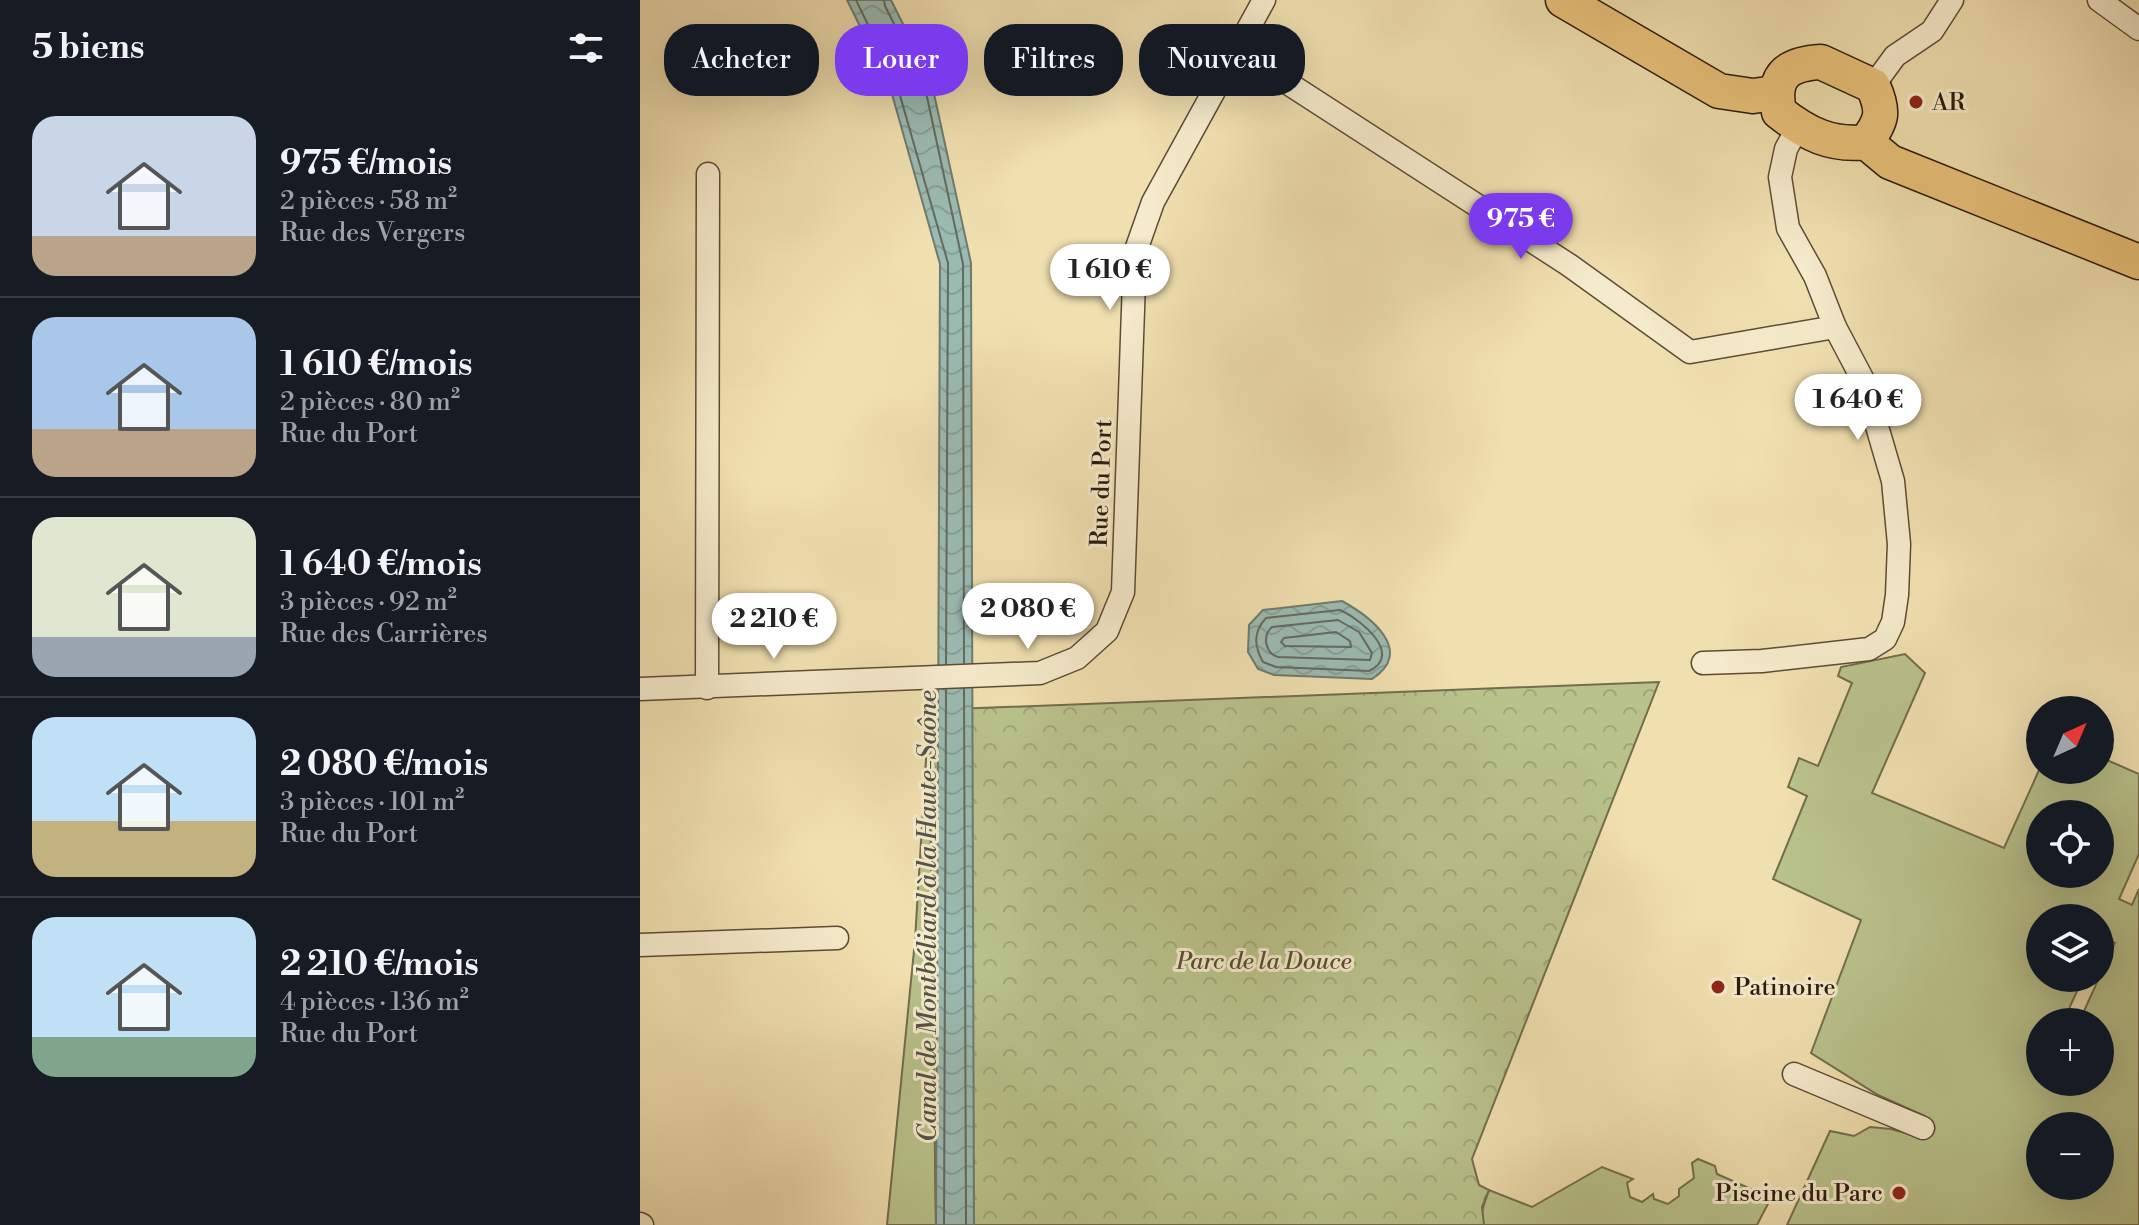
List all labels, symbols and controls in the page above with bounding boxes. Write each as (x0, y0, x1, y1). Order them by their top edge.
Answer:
chip: Acheter (664, 24, 819, 96)
chip: Louer (835, 24, 968, 96)
chip: Filtres (984, 24, 1123, 96)
chip: Nouveau (1139, 24, 1305, 96)
icon: filters (564, 26, 608, 70)
text: 5 biens (32, 27, 145, 69)
place label: AR (1931, 88, 1966, 118)
marker: AR (1907, 93, 1925, 111)
text: 975 €/mois (280, 143, 452, 185)
icon: home (96, 148, 192, 244)
text: 2 pièces · 58 m² (280, 185, 457, 217)
pin: 975 € (1465, 193, 1577, 261)
text: 975 € (1487, 203, 1555, 235)
text: Rue des Vergers (280, 217, 465, 249)
pin: 1 610 € (1036, 244, 1184, 312)
text: 1 610 € (1068, 254, 1152, 286)
text: 1 610 €/mois (280, 344, 473, 386)
icon: home (96, 349, 192, 445)
pin: 1 640 € (1784, 374, 1932, 442)
text: 1 640 € (1813, 384, 1903, 416)
text: 2 pièces · 80 m² (280, 386, 460, 418)
text: Rue du Port (280, 418, 418, 450)
street label: Rue du Port (1085, 418, 1119, 547)
text: 1 640 €/mois (280, 544, 482, 586)
icon: home (96, 549, 192, 645)
pin: 2 080 € (954, 583, 1102, 651)
text: 3 pièces · 92 m² (280, 586, 457, 618)
pin: 2 210 € (700, 593, 848, 661)
text: 2 080 € (980, 593, 1076, 625)
text: 2 210 € (730, 603, 818, 635)
text: Rue des Carrières (280, 618, 488, 650)
water label: Canal de Montbéliard à la Haute-Saône (912, 690, 944, 1142)
north arrow (2026, 696, 2114, 784)
map controls (2026, 696, 2114, 1200)
text: 2 080 €/mois (280, 744, 488, 786)
icon: home (96, 749, 192, 845)
text: 3 pièces · 101 m² (280, 786, 464, 818)
button: locate (2026, 800, 2114, 888)
text: Rue du Port (280, 818, 418, 850)
button: layers (2026, 904, 2114, 992)
text: 2 210 €/mois (280, 944, 479, 986)
park label: Parc de la Douce (1175, 947, 1352, 977)
icon: home (96, 949, 192, 1045)
place label: Patinoire (1734, 973, 1836, 1003)
marker: Patinoire (1709, 978, 1727, 996)
text: 4 pièces · 136 m² (280, 986, 469, 1018)
button: + (2026, 1008, 2114, 1096)
text: Rue du Port (280, 1018, 418, 1050)
button: − (2026, 1112, 2114, 1200)
place label: Piscine du Parc (1715, 1179, 1883, 1209)
marker: Piscine du Parc (1890, 1184, 1908, 1202)

